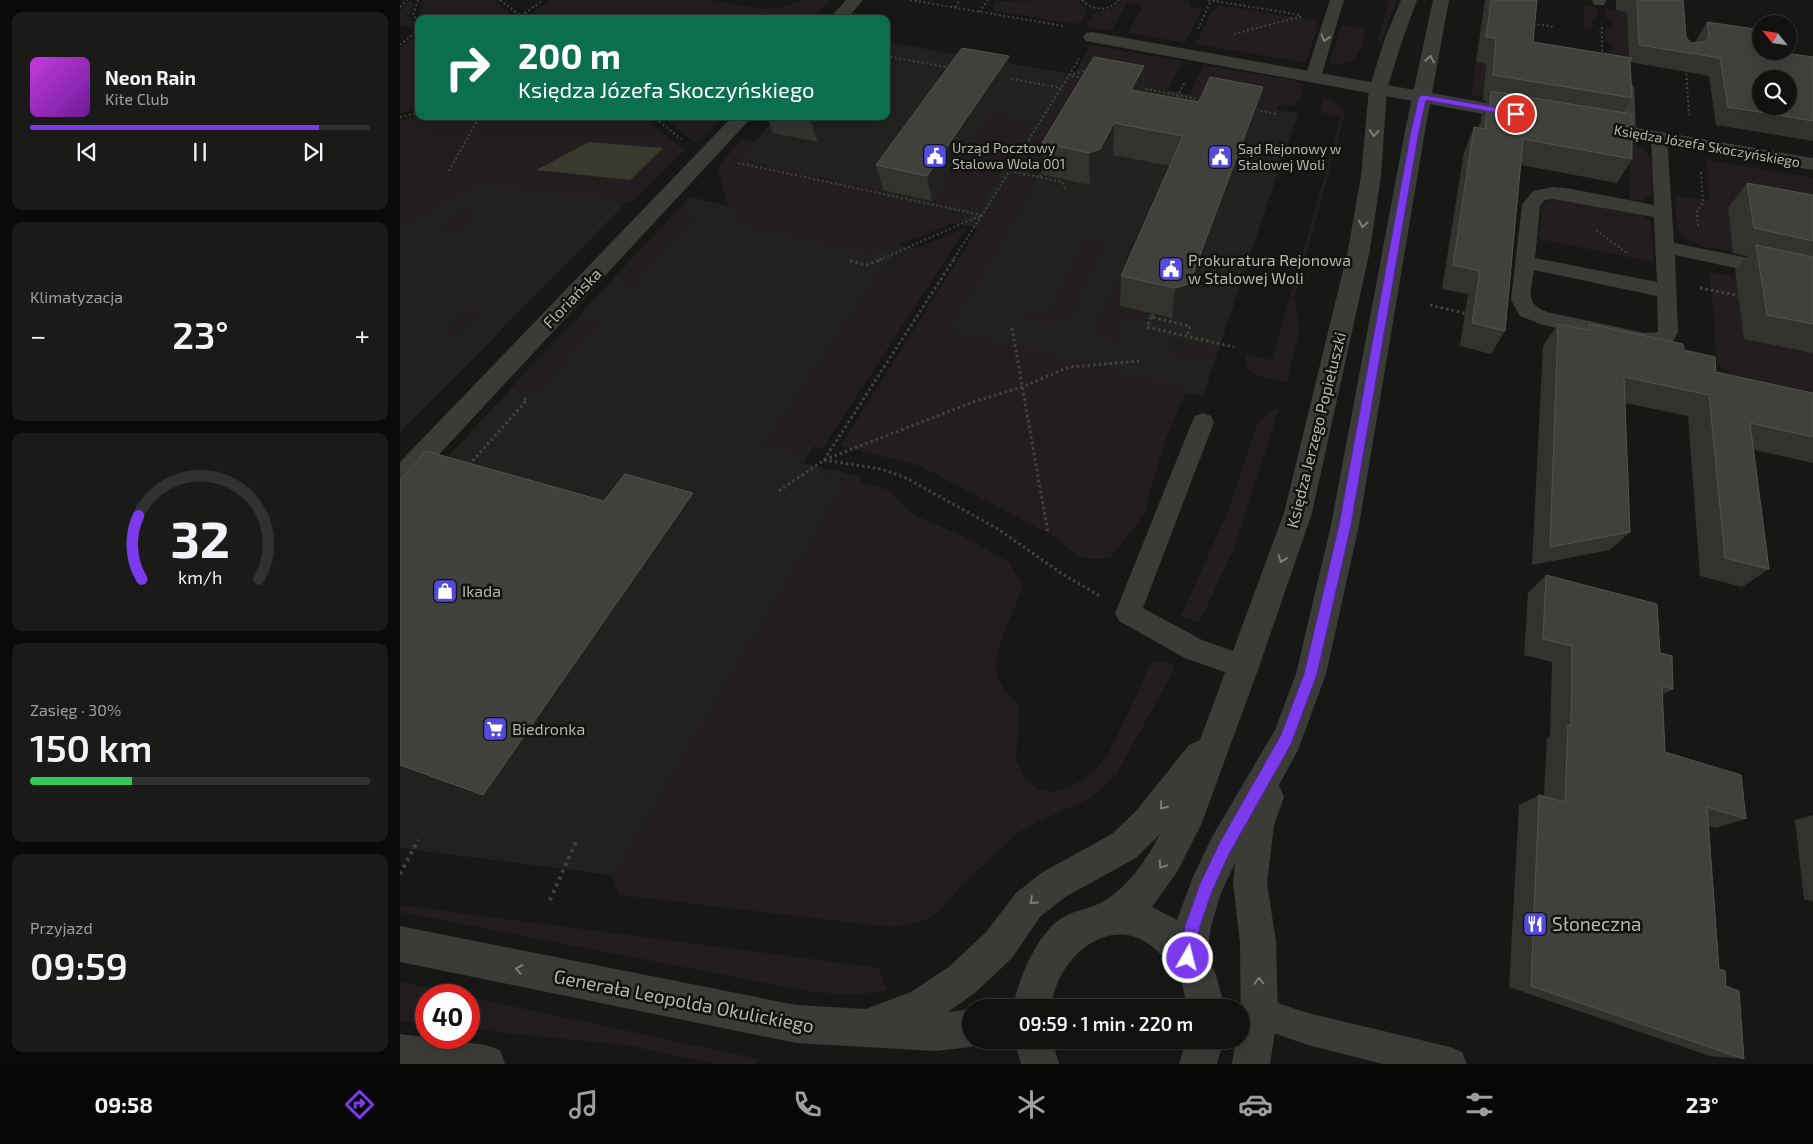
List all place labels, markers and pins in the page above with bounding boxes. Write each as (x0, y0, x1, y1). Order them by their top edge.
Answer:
pin (1495, 93, 1537, 135)
place label: Urząd Pocztowy Stalowa Wola 001 (952, 139, 1065, 172)
place label: Sąd Rejonowy w Stalowej Woli (1238, 140, 1342, 173)
public building icon: Urząd Pocztowy Stalowa Wola 001 (922, 143, 948, 169)
public building icon: Sąd Rejonowy w Stalowej Woli (1207, 144, 1233, 170)
place label: Prokuratura Rejonowa w Stalowej Woli (1188, 250, 1351, 288)
public building icon: Prokuratura Rejonowa w Stalowej Woli (1158, 256, 1184, 282)
shop icon: Ikada (432, 578, 458, 604)
place label: Ikada (462, 581, 501, 600)
supermarket icon: Biedronka (482, 716, 508, 742)
place label: Biedronka (512, 719, 585, 738)
restaurant icon: Słoneczna (1522, 911, 1548, 937)
place label: Słoneczna (1552, 912, 1641, 935)

